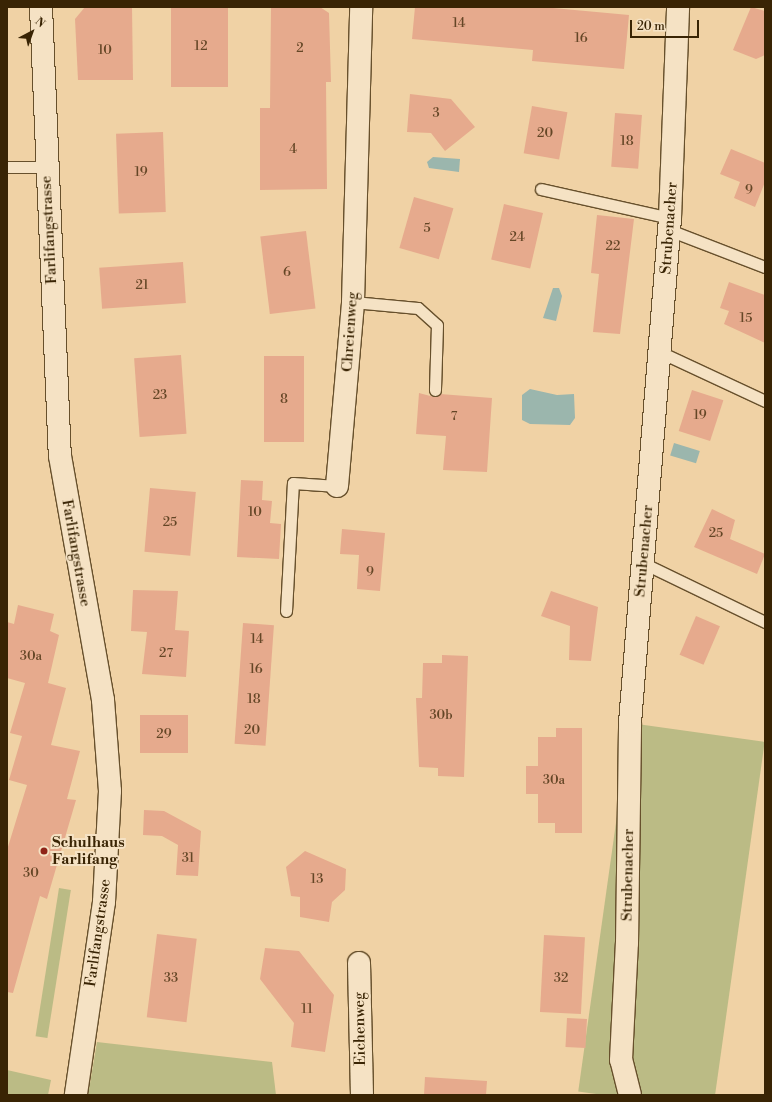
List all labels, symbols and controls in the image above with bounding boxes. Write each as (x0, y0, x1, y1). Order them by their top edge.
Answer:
north arrow (12, 12, 52, 52)
scale bar (632, 12, 701, 38)
text: N (32, 15, 48, 31)
house number: 14 (453, 15, 465, 31)
text: 20 m (637, 19, 665, 34)
house number: 16 (574, 30, 588, 46)
house number: 12 (194, 38, 208, 54)
house number: 2 (296, 40, 304, 56)
house number: 10 (98, 42, 112, 58)
house number: 3 (432, 105, 440, 121)
house number: 20 (537, 125, 553, 141)
house number: 18 (620, 133, 634, 149)
house number: 4 (289, 141, 297, 157)
house number: 19 (134, 164, 148, 180)
street label: Farlifangstrasse (37, 175, 61, 285)
street label: Strubenacher (657, 181, 681, 275)
house number: 9 (745, 182, 753, 198)
house number: 5 (423, 220, 431, 236)
house number: 24 (509, 229, 525, 245)
house number: 22 (606, 238, 620, 254)
house number: 6 (283, 264, 291, 280)
house number: 21 (135, 277, 149, 293)
street label: Chreienweg (338, 291, 362, 373)
house number: 15 (740, 310, 752, 326)
house number: 23 (153, 387, 167, 403)
house number: 8 (280, 391, 288, 407)
house number: 19 (693, 407, 707, 423)
house number: 7 (451, 408, 457, 424)
street label: Farlifangstrasse (58, 498, 94, 608)
house number: 10 (248, 504, 262, 520)
street label: Strubenacher (631, 504, 657, 598)
house number: 25 (163, 514, 177, 530)
house number: 25 (709, 525, 723, 541)
house number: 9 (366, 564, 374, 580)
house number: 14 (251, 631, 263, 647)
house number: 27 (159, 645, 173, 661)
house number: 30a (20, 648, 42, 664)
house number: 16 (249, 661, 263, 677)
house number: 18 (247, 691, 261, 707)
house number: 30b (429, 707, 453, 723)
house number: 20 (244, 722, 260, 738)
house number: 29 (156, 726, 172, 742)
house number: 30a (543, 772, 565, 788)
street label: Strubenacher (618, 829, 638, 921)
place label: Schulhaus Farlifang (52, 833, 125, 868)
marker: Schulhaus Farlifang (39, 846, 49, 856)
house number: 31 (182, 850, 194, 866)
house number: 30 (23, 865, 39, 881)
house number: 13 (311, 871, 323, 887)
street label: Farlifangstrasse (82, 878, 114, 988)
house number: 33 (164, 970, 178, 986)
house number: 32 (554, 970, 568, 986)
street label: Eichenweg (350, 992, 370, 1066)
house number: 11 (301, 1001, 313, 1017)

